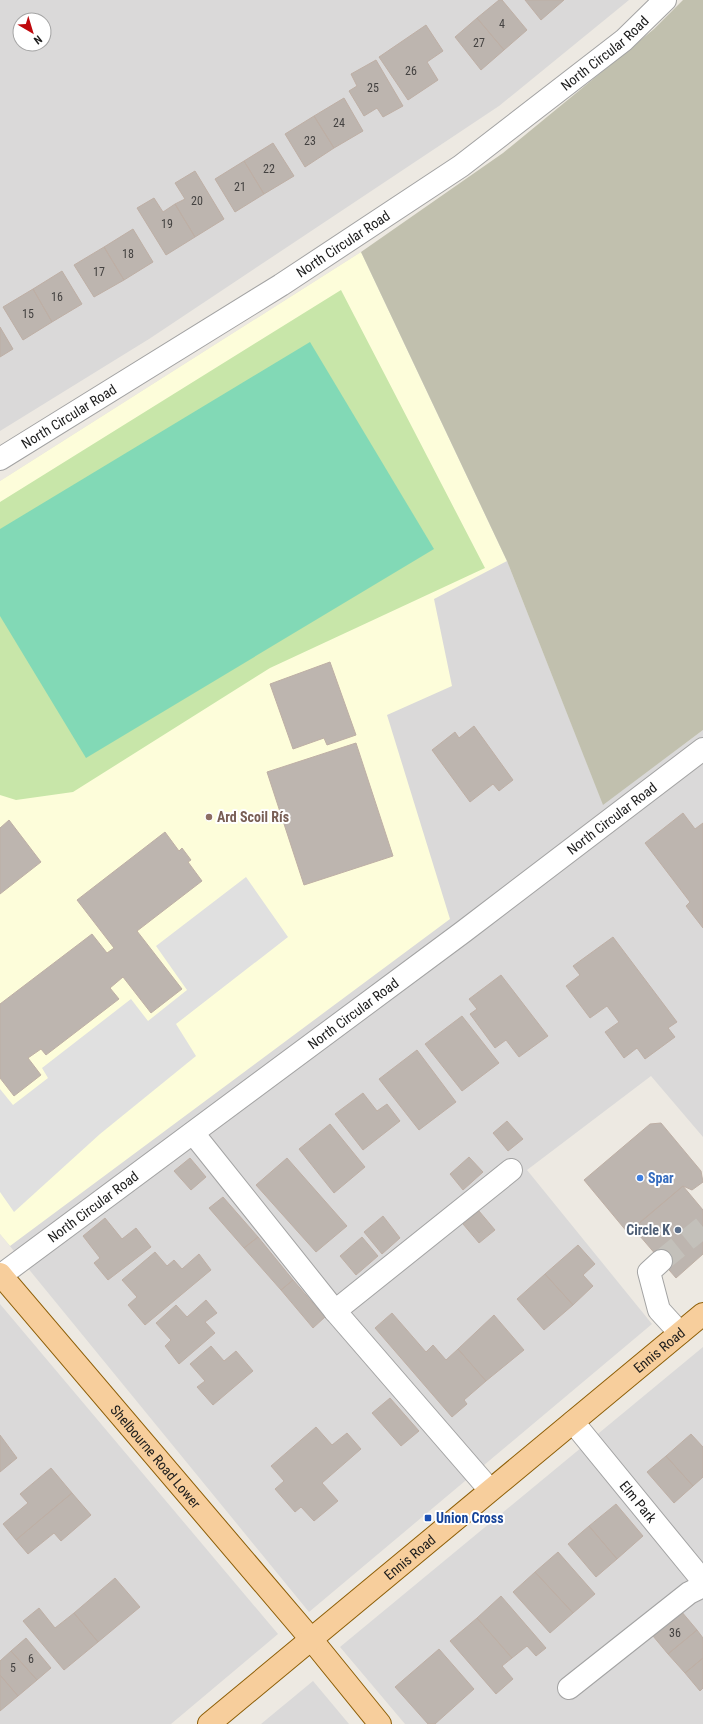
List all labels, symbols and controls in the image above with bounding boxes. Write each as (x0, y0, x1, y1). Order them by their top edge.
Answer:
north arrow (12, 12, 52, 52)
street label: North Circular Road (558, 13, 652, 94)
house number: 4 (499, 17, 505, 31)
text: N (31, 32, 45, 47)
house number: 27 (473, 36, 485, 50)
house number: 26 (405, 64, 417, 78)
house number: 25 (367, 81, 379, 95)
house number: 24 (333, 116, 345, 130)
house number: 23 (304, 134, 316, 148)
house number: 22 (263, 162, 275, 176)
house number: 21 (234, 180, 246, 194)
house number: 20 (191, 194, 203, 208)
street label: North Circular Road (293, 207, 393, 281)
house number: 19 (161, 217, 173, 231)
house number: 18 (122, 247, 134, 261)
house number: 17 (93, 265, 105, 279)
house number: 16 (51, 290, 63, 304)
house number: 15 (22, 307, 34, 321)
street label: North Circular Road (18, 381, 119, 452)
street label: North Circular Road (564, 779, 660, 858)
place label: Ard Scoil Rís (217, 809, 289, 825)
marker: Ard Scoil Rís (204, 812, 214, 822)
street label: North Circular Road (305, 975, 402, 1052)
street label: North Circular Road (45, 1168, 141, 1246)
place label: Spar (648, 1170, 674, 1186)
marker: Spar (635, 1173, 645, 1183)
place label: Circle K (626, 1222, 670, 1238)
marker: Circle K (673, 1225, 683, 1235)
street label: Ennis Road (630, 1325, 688, 1376)
street label: Shelbourne Road Lower (107, 1402, 204, 1511)
street label: Elm Park (617, 1478, 660, 1526)
place label: Union Cross (436, 1510, 504, 1526)
marker: Union Cross (423, 1513, 433, 1523)
street label: Ennis Road (381, 1532, 439, 1583)
house number: 36 (669, 1626, 681, 1640)
house number: 6 (28, 1652, 34, 1666)
house number: 5 (10, 1661, 16, 1675)

